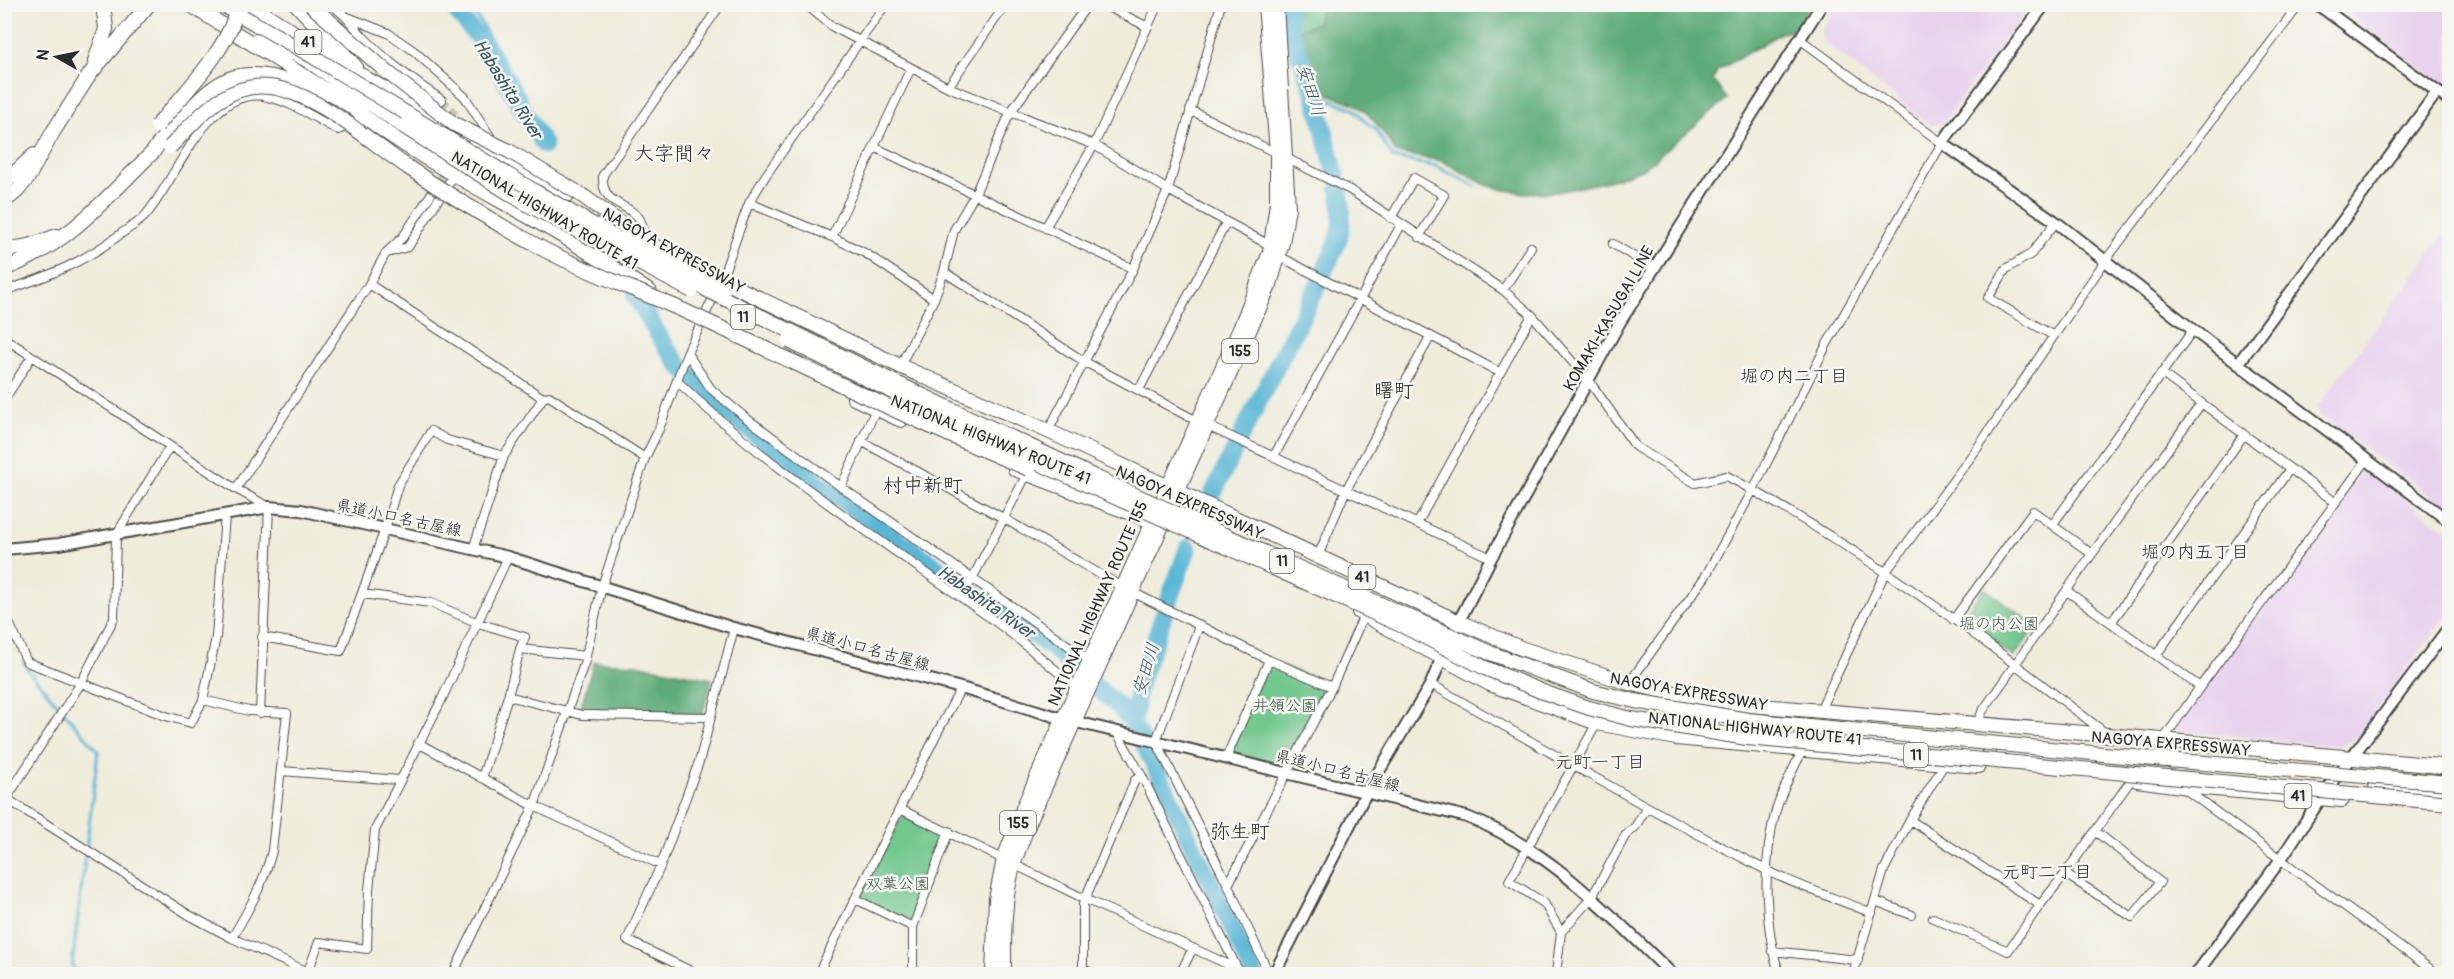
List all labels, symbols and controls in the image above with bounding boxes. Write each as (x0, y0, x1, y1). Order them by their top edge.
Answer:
north arrow (27, 27, 87, 87)
road number: 41 (294, 30, 322, 54)
water label: Habashita River (468, 35, 549, 146)
text: N (32, 48, 54, 62)
water label: 安田川 (1291, 61, 1330, 119)
district label: 大字間々 (634, 141, 714, 166)
street label: NATIONAL HIGHWAY ROUTE 41 (447, 147, 641, 275)
street label: NAGOYA EXPRESSWAY (599, 203, 748, 298)
street label: KOMAKI-KASUGAI LINE (1559, 242, 1659, 395)
road number: 11 (731, 305, 755, 329)
road number: 155 (1222, 339, 1258, 363)
district label: 堀の内二丁目 (1740, 365, 1848, 388)
district label: 曙町 (1374, 378, 1414, 403)
street label: NATIONAL HIGHWAY ROUTE 41 (888, 391, 1094, 489)
street label: NAGOYA EXPRESSWAY (1112, 461, 1267, 545)
district label: 村中新町 (883, 473, 963, 498)
street label: 県道小口名古屋線 (334, 495, 463, 541)
street label: NATIONAL HIGHWAY ROUTE 155 (1044, 498, 1152, 709)
district label: 堀の内五丁目 (2141, 541, 2249, 564)
road number: 11 (1270, 549, 1294, 573)
water label: Habashita River (932, 560, 1041, 646)
road number: 41 (1348, 565, 1376, 589)
park label: 堀の内公園 (1959, 614, 2039, 634)
street label: 県道小口名古屋線 (803, 623, 932, 675)
water label: 安田川 (1128, 640, 1165, 698)
street label: NAGOYA EXPRESSWAY (1608, 668, 1769, 716)
park label: 井領公園 (1253, 696, 1317, 716)
street label: NATIONAL HIGHWAY ROUTE 41 (1647, 708, 1863, 750)
street label: NAGOYA EXPRESSWAY (2090, 727, 2251, 761)
road number: 11 (1904, 743, 1928, 767)
street label: 県道小口名古屋線 (1273, 746, 1402, 796)
district label: 元町一丁目 (1555, 751, 1645, 774)
road number: 41 (2284, 784, 2312, 808)
road number: 155 (1000, 811, 1036, 835)
district label: 弥生町 (1210, 819, 1270, 844)
district label: 元町二丁目 (2002, 861, 2092, 884)
park label: 双葉公園 (866, 874, 930, 894)

